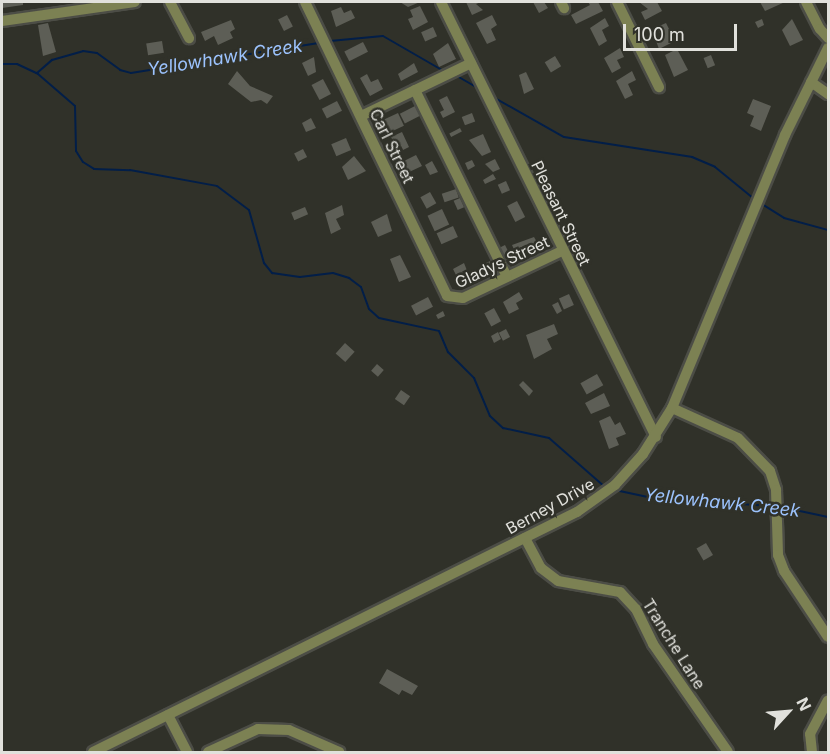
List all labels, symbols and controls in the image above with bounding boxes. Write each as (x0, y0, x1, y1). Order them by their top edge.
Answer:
scale bar (626, 12, 740, 50)
text: 100 m (634, 24, 685, 45)
water label: Yellowhawk Creek (146, 35, 304, 81)
street label: Carl Street (366, 106, 418, 186)
street label: Pleasant Street (527, 157, 595, 269)
street label: Gladys Street (452, 232, 552, 292)
street label: Berney Drive (503, 474, 597, 538)
water label: Yellowhawk Creek (643, 484, 801, 522)
street label: Tranche Lane (639, 595, 709, 693)
north arrow (758, 682, 818, 742)
text: N (793, 694, 816, 714)

